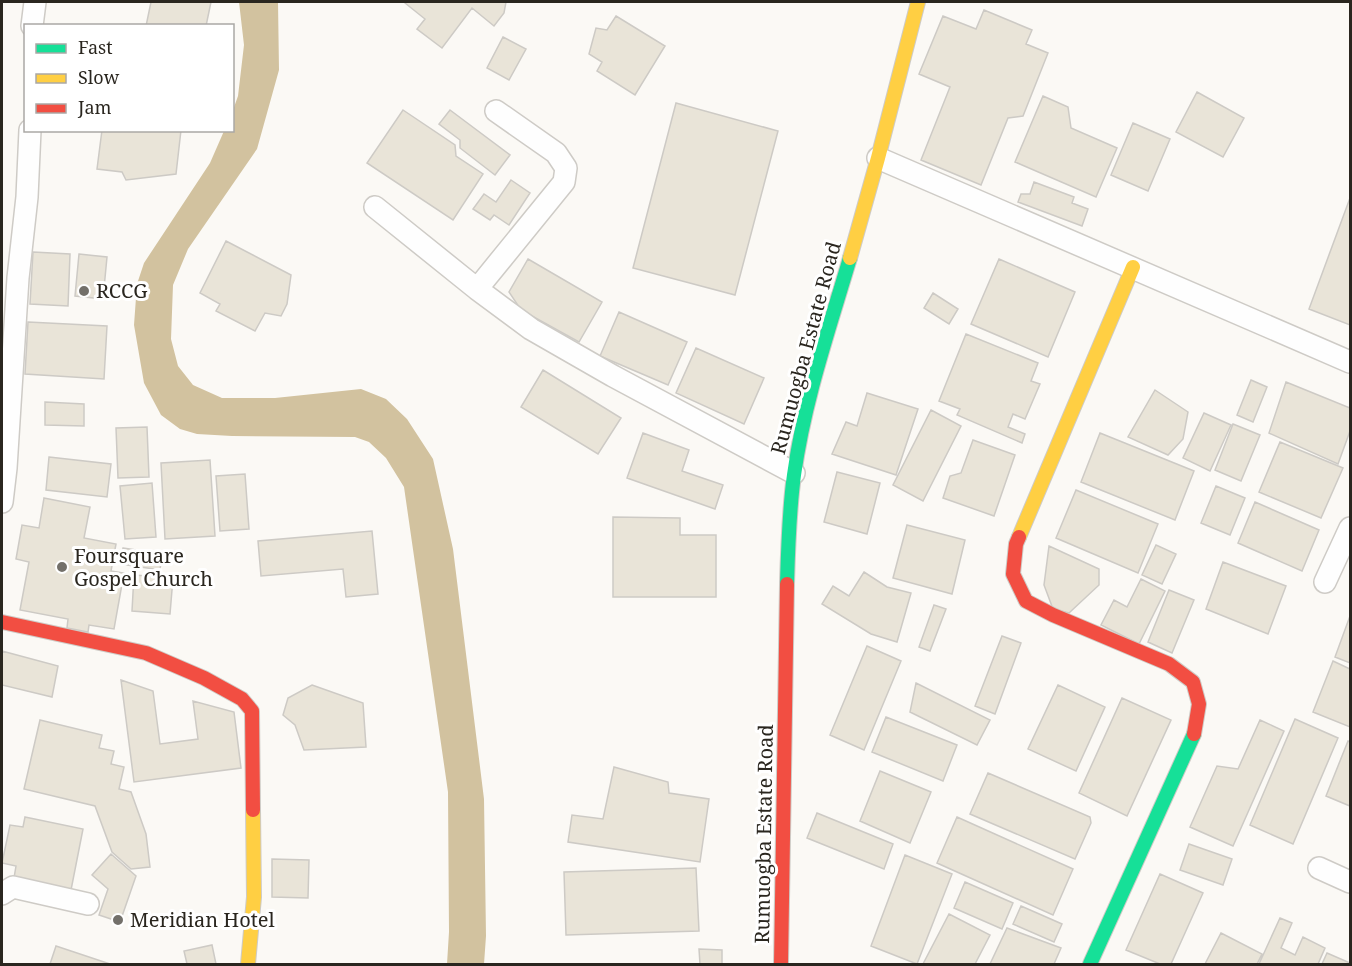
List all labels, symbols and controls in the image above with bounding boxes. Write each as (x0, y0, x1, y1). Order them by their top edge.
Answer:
legend (24, 24, 234, 132)
text: Fast (78, 35, 113, 59)
text: Slow (78, 65, 120, 89)
text: Jam (77, 95, 112, 119)
street label: Rumuogba Estate Road (764, 238, 847, 457)
place label: RCCG (96, 277, 148, 304)
marker: RCCG (77, 284, 91, 298)
place label: Foursquare Gospel Church (74, 542, 213, 592)
marker: Foursquare Gospel Church (55, 560, 69, 574)
street label: Rumuogba Estate Road (748, 724, 779, 944)
place label: Meridian Hotel (130, 906, 275, 933)
marker: Meridian Hotel (111, 913, 125, 927)

